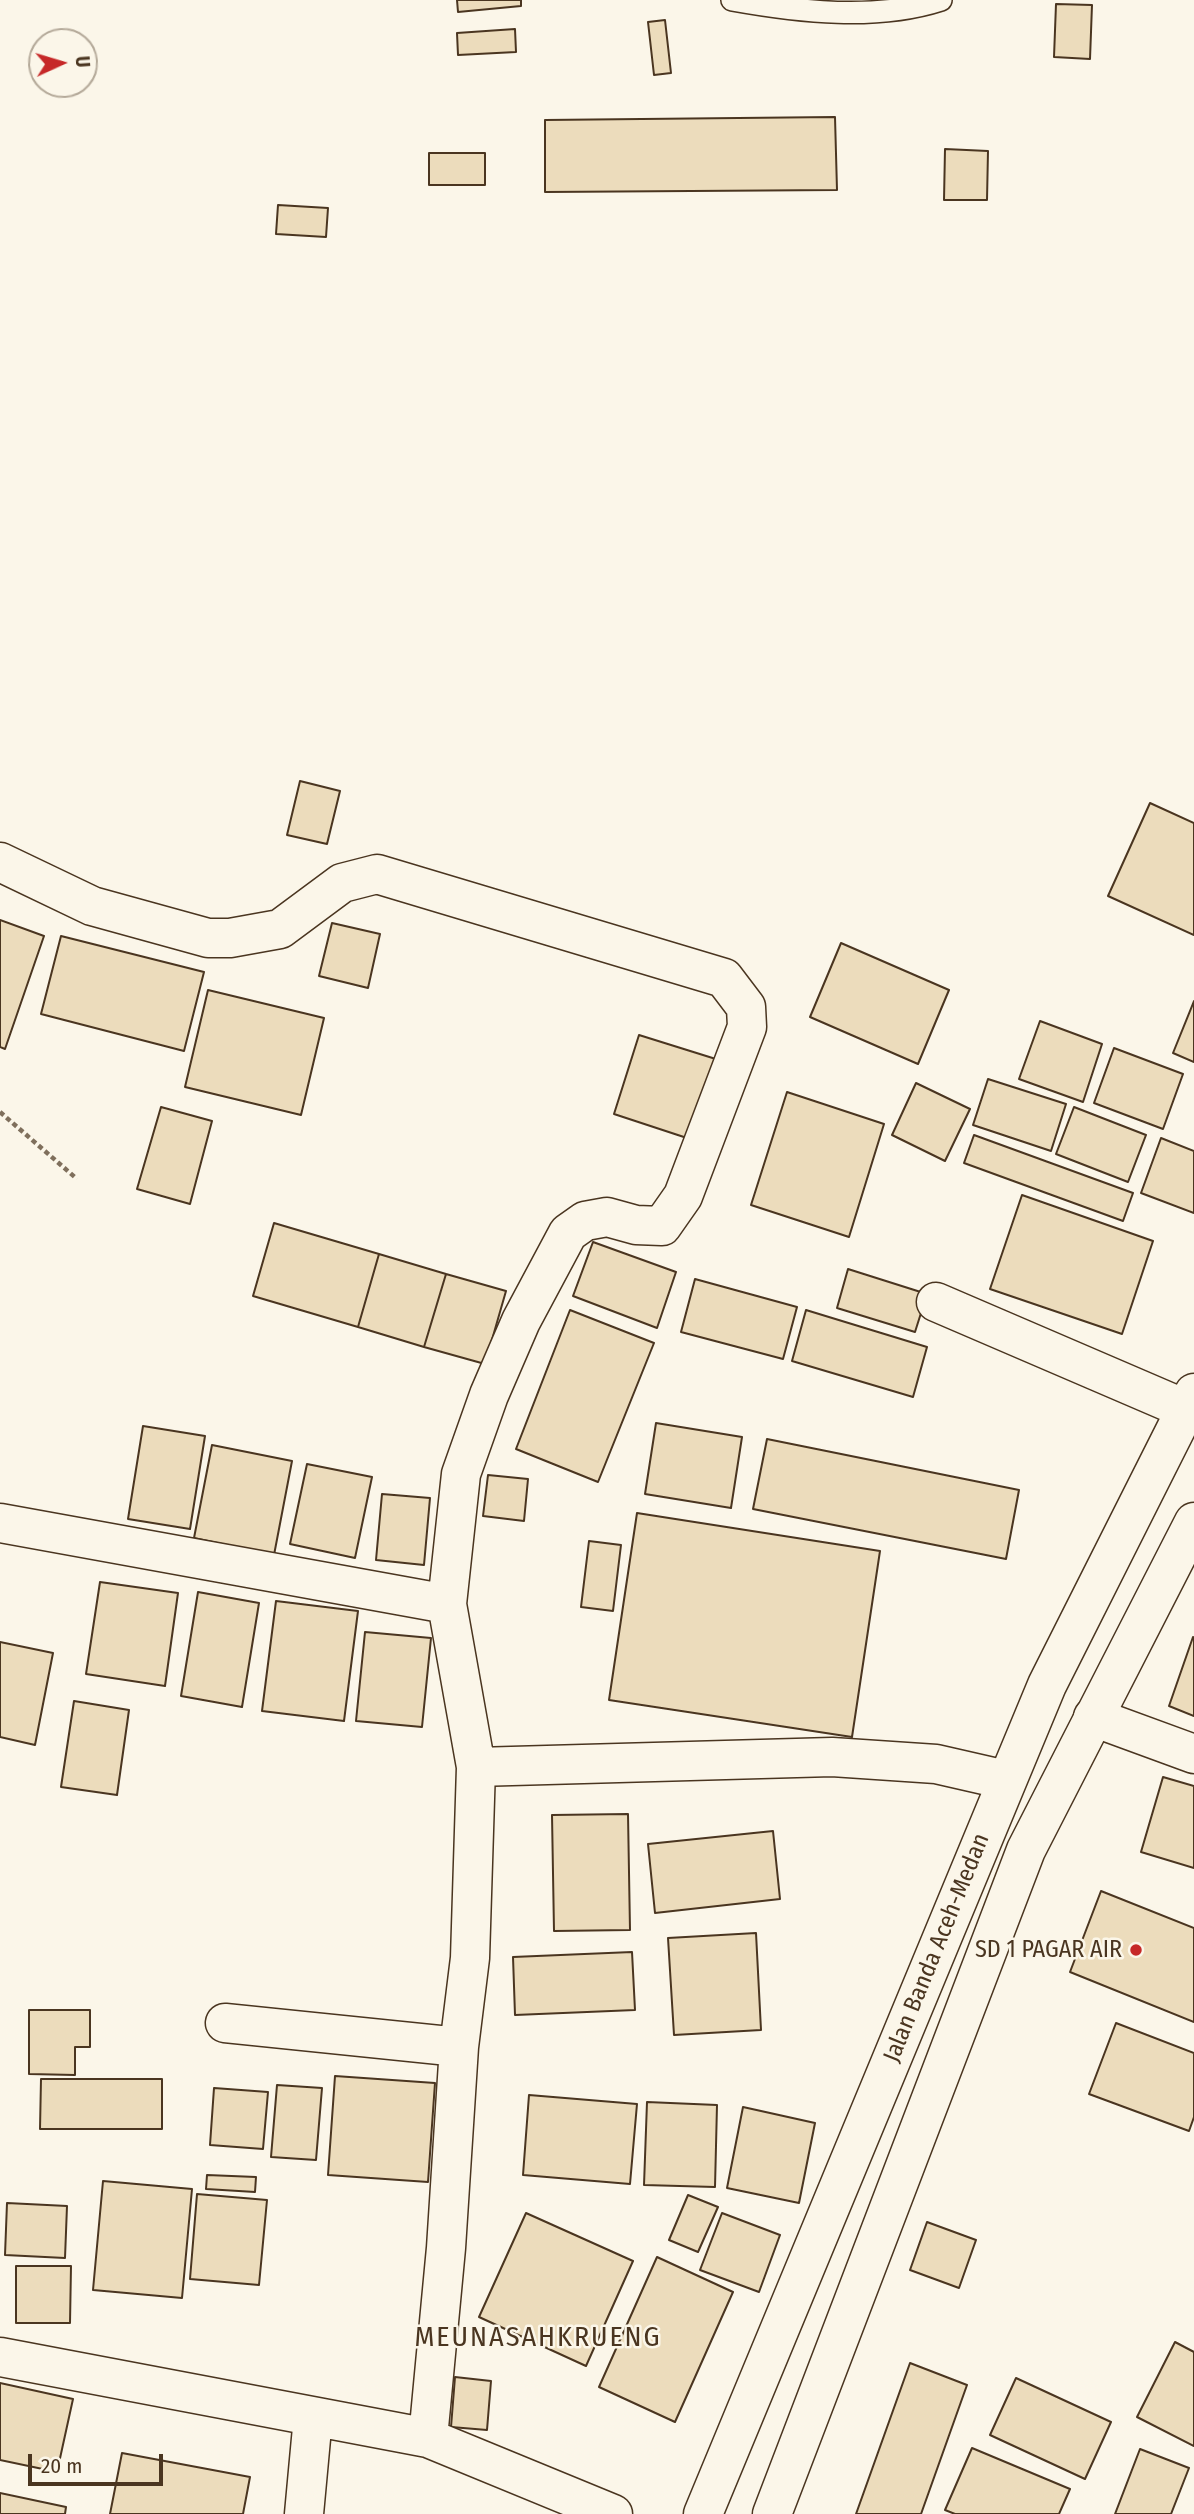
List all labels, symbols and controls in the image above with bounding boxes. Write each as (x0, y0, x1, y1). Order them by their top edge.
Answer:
north arrow (28, 28, 98, 98)
text: U (71, 55, 94, 68)
street label: Jalan Banda Aceh-Medan (878, 1829, 996, 2067)
place label: SD 1 PAGAR AIR (975, 1936, 1122, 1964)
marker: SD 1 PAGAR AIR (1128, 1942, 1144, 1958)
district label: MEUNASAHKRUENG (416, 2321, 660, 2355)
scale bar (32, 2440, 166, 2484)
text: 20 m (41, 2453, 82, 2479)

